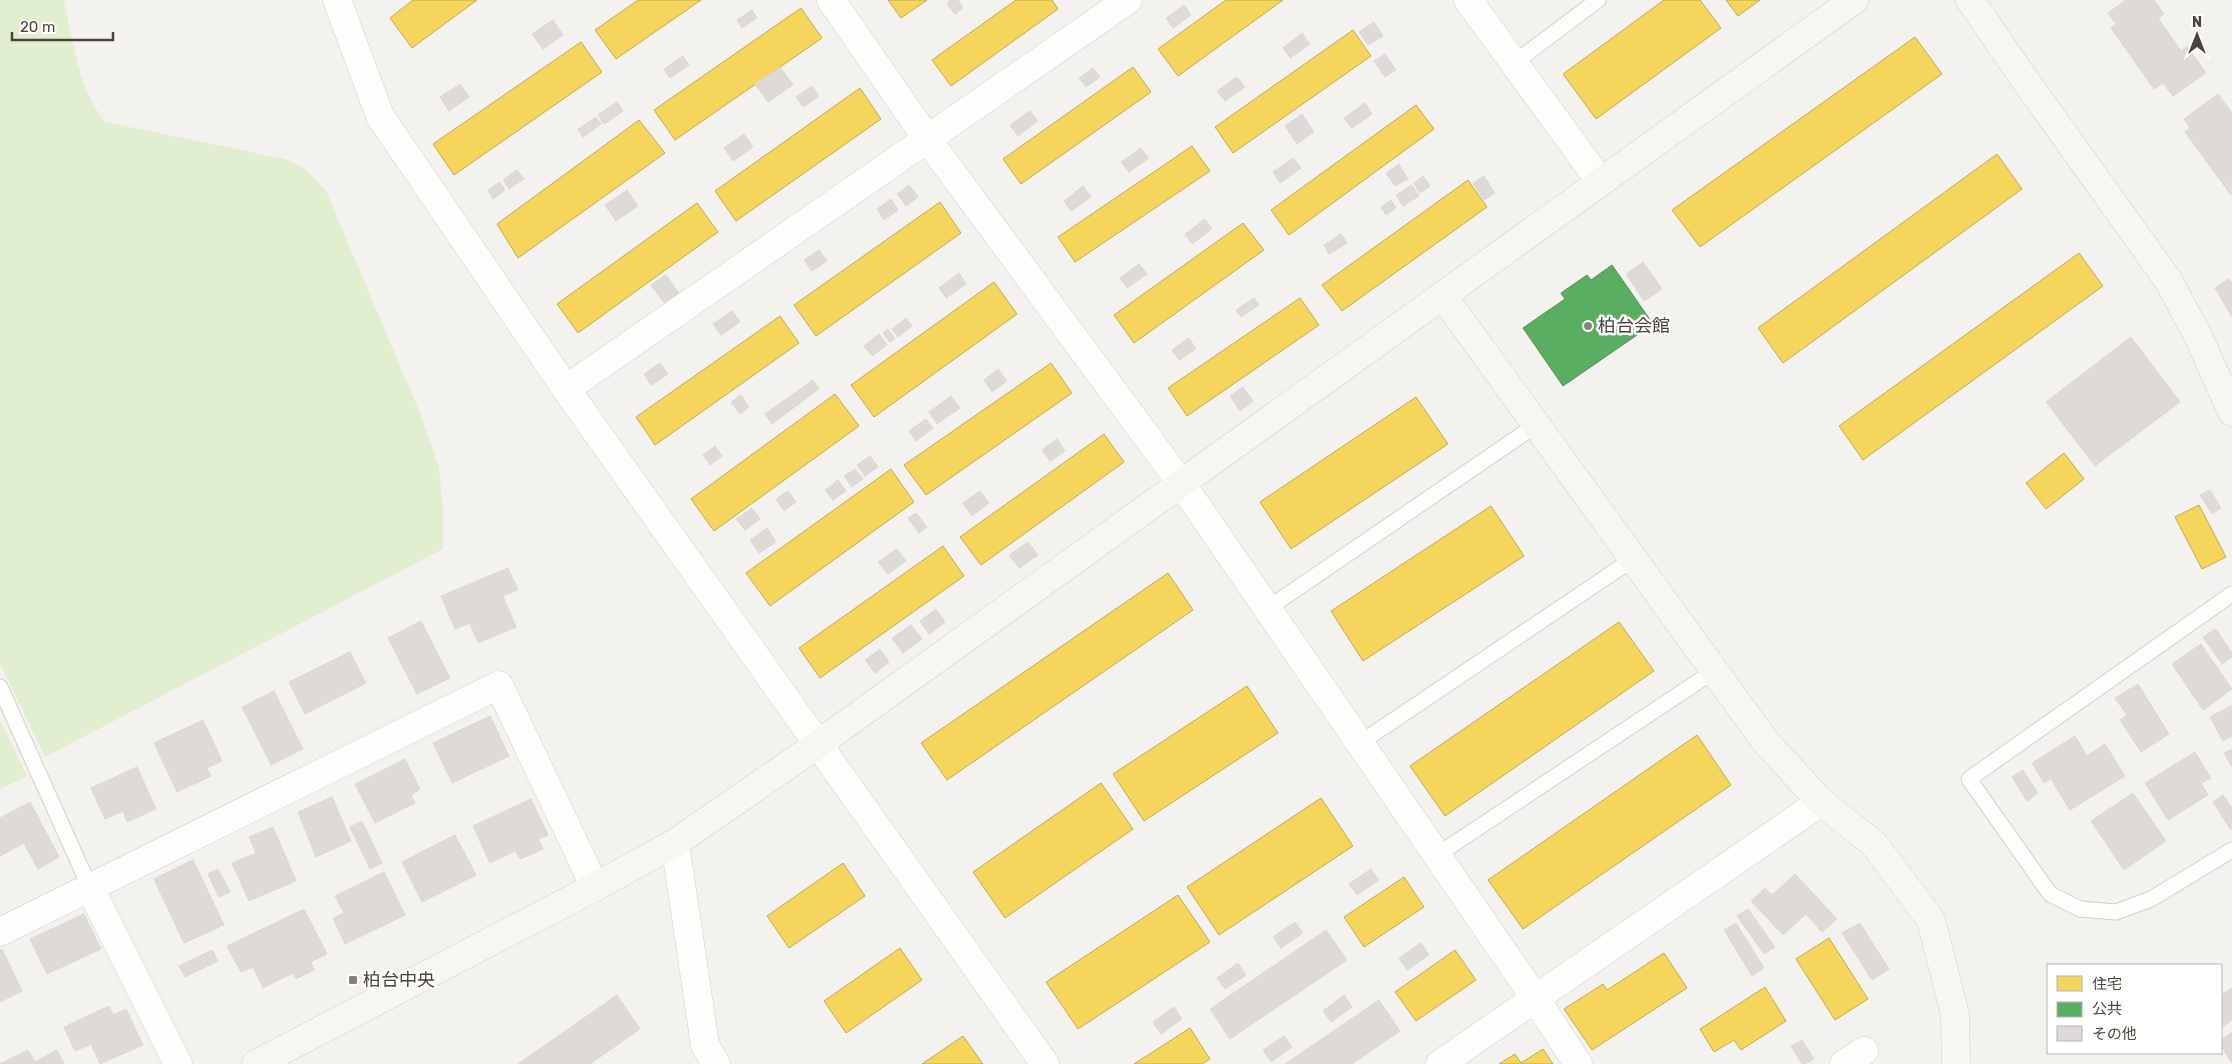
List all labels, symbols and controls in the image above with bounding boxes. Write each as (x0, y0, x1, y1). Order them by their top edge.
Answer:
scale bar (12, 10, 114, 42)
north arrow (2172, 10, 2222, 60)
text: N (2192, 14, 2202, 31)
text: 20 m (20, 18, 55, 36)
place label: 柏台会館 (1598, 315, 1670, 337)
marker: 柏台会館 (1582, 320, 1594, 332)
legend (2047, 964, 2222, 1054)
place label: 柏台中央 (363, 969, 435, 991)
marker: 柏台中央 (347, 974, 359, 986)
text: 住宅 (2092, 975, 2122, 993)
text: 公共 (2092, 1000, 2122, 1018)
text: その他 (2092, 1025, 2137, 1043)

